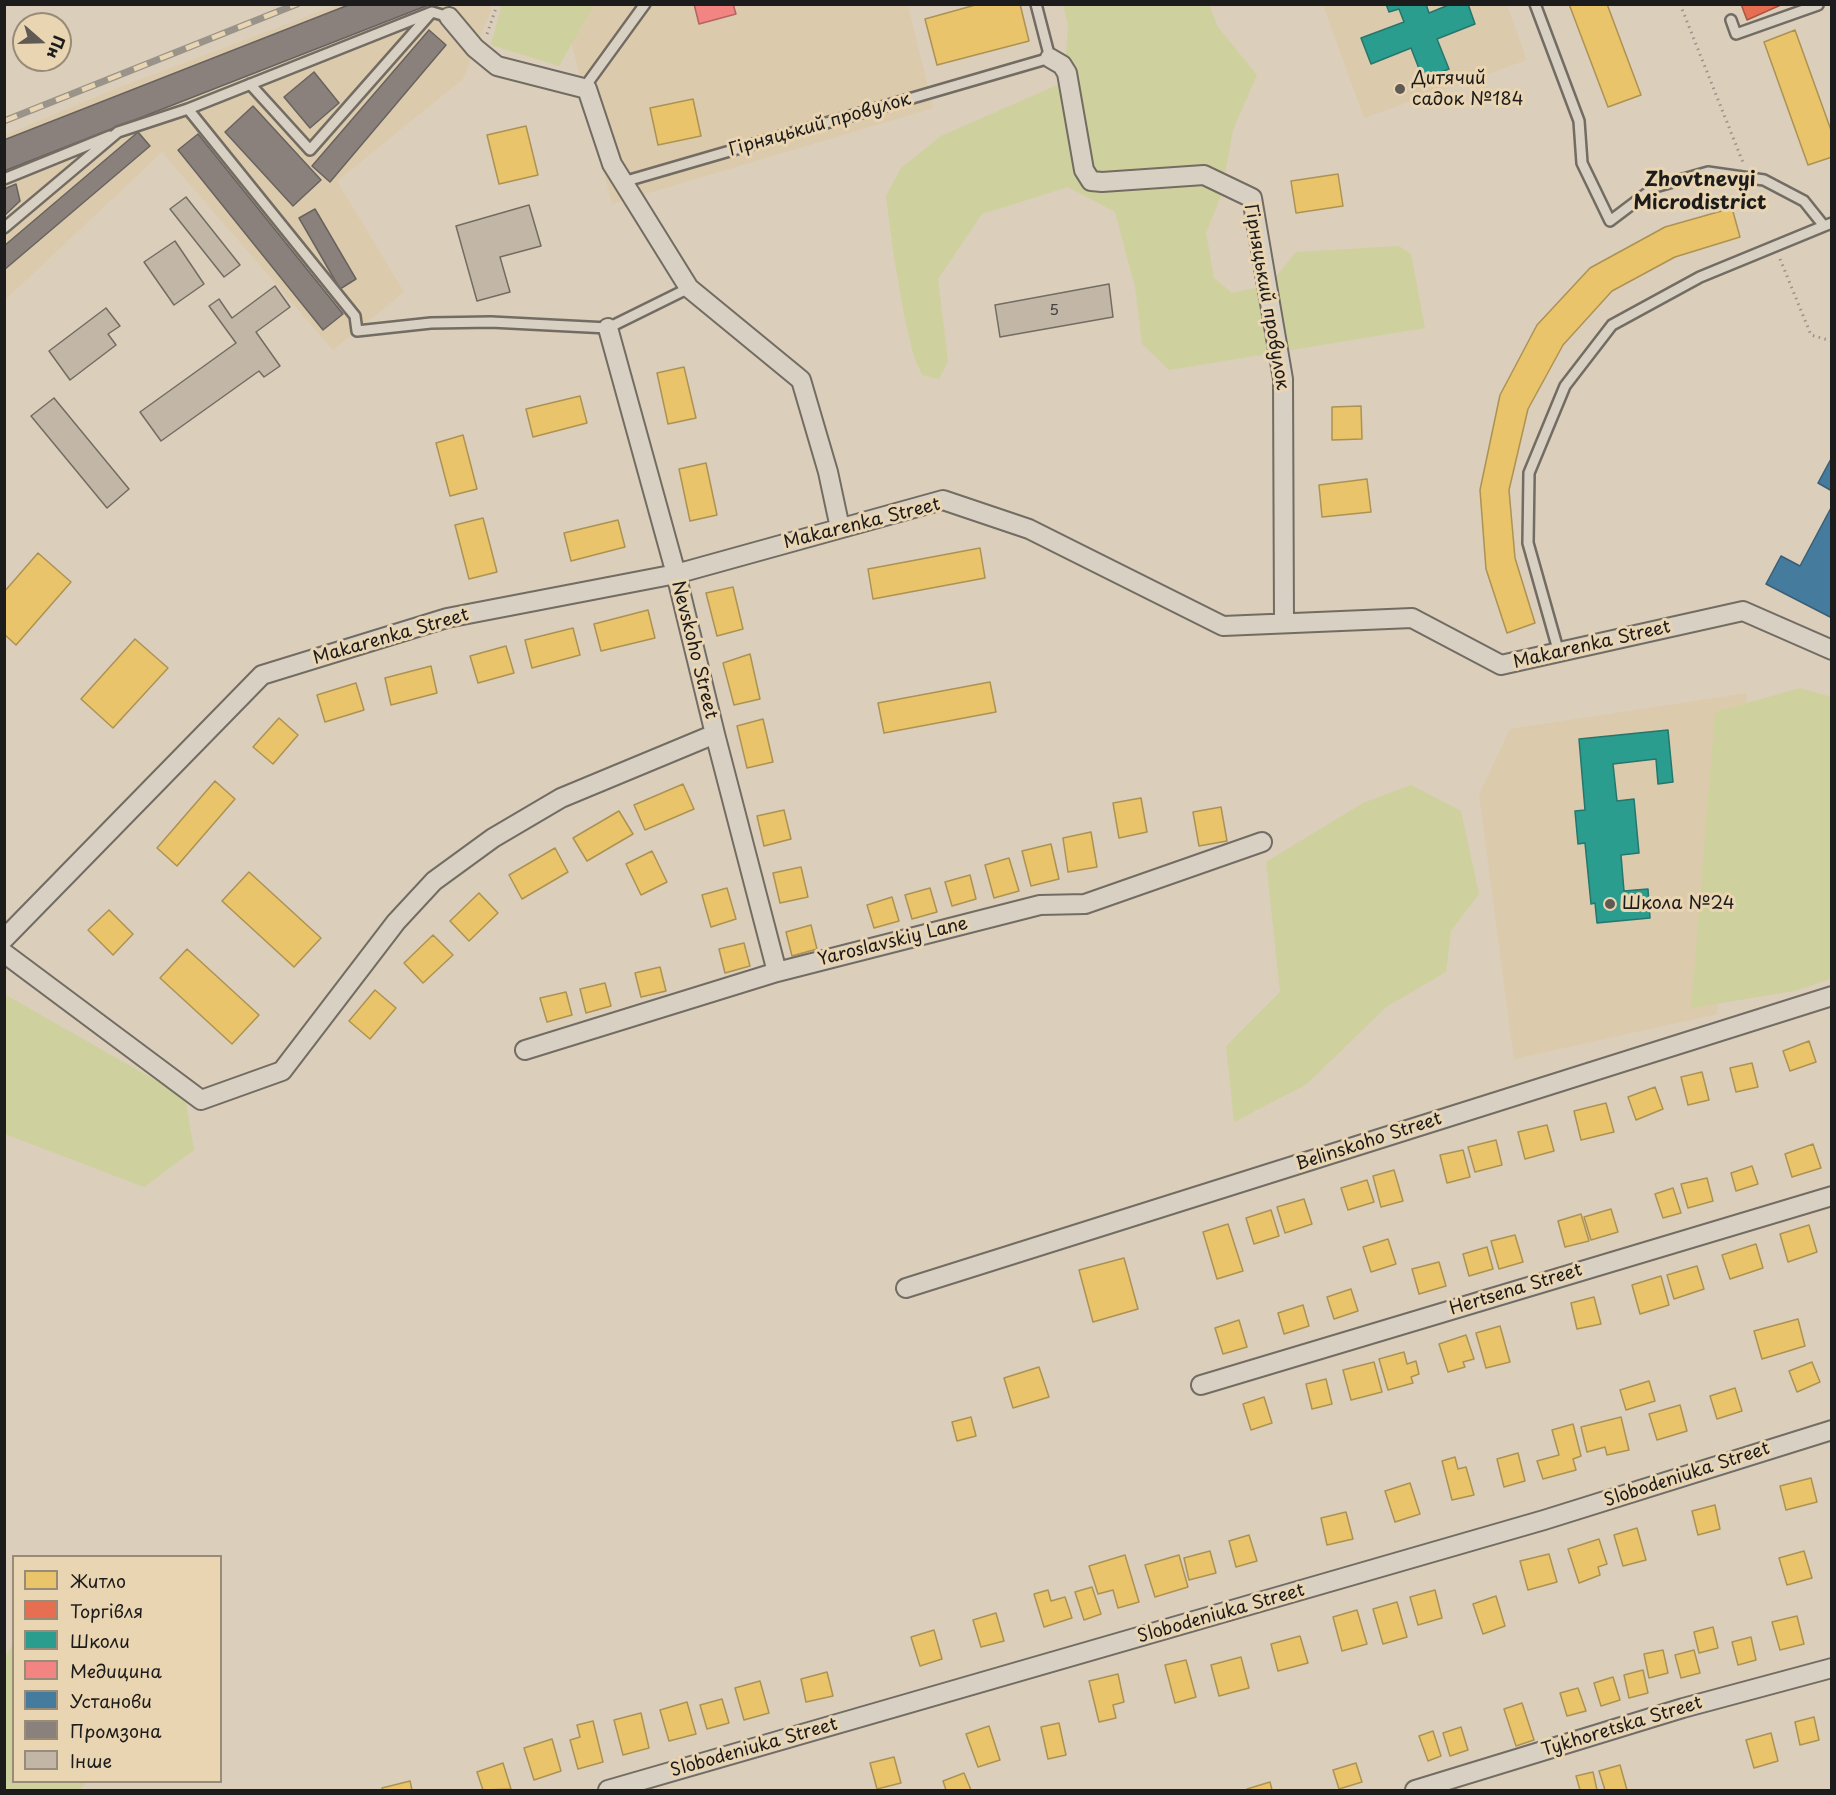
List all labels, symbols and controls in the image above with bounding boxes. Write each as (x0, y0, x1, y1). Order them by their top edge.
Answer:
north arrow (12, 12, 72, 72)
text: Пн (42, 32, 72, 62)
place label: Дитячий садок №184 (1412, 68, 1524, 110)
marker: Дитячий садок №184 (1393, 82, 1407, 96)
street label: Гірняцький провулок (727, 89, 913, 161)
district label: Zhovtnevyi Microdistrict (1633, 168, 1767, 215)
street label: Гірняцький провулок (1239, 202, 1293, 392)
house number: 5 (1049, 302, 1059, 320)
street label: Makarenka Street (781, 494, 943, 554)
street label: Nevskoho Street (666, 579, 722, 721)
street label: Makarenka Street (311, 604, 471, 670)
street label: Makarenka Street (1511, 616, 1673, 674)
place label: Школа №24 (1622, 893, 1735, 915)
marker: Школа №24 (1603, 897, 1617, 911)
street label: Yaroslavskiy Lane (816, 913, 970, 971)
street label: Belinskoho Street (1293, 1108, 1445, 1176)
street label: Hertsena Street (1447, 1260, 1585, 1320)
street label: Slobodeniuka Street (1601, 1438, 1773, 1512)
legend (12, 1555, 222, 1783)
text: Житло (70, 1567, 126, 1594)
street label: Slobodeniuka Street (1135, 1580, 1307, 1648)
text: Торгівля (70, 1597, 143, 1624)
text: Школи (70, 1627, 130, 1654)
text: Медицина (70, 1657, 162, 1684)
text: Установи (70, 1687, 152, 1714)
street label: Tykhoretska Street (1539, 1692, 1705, 1762)
street label: Slobodeniuka Street (668, 1714, 840, 1782)
text: Промзона (70, 1717, 161, 1744)
text: Інше (70, 1747, 112, 1774)

